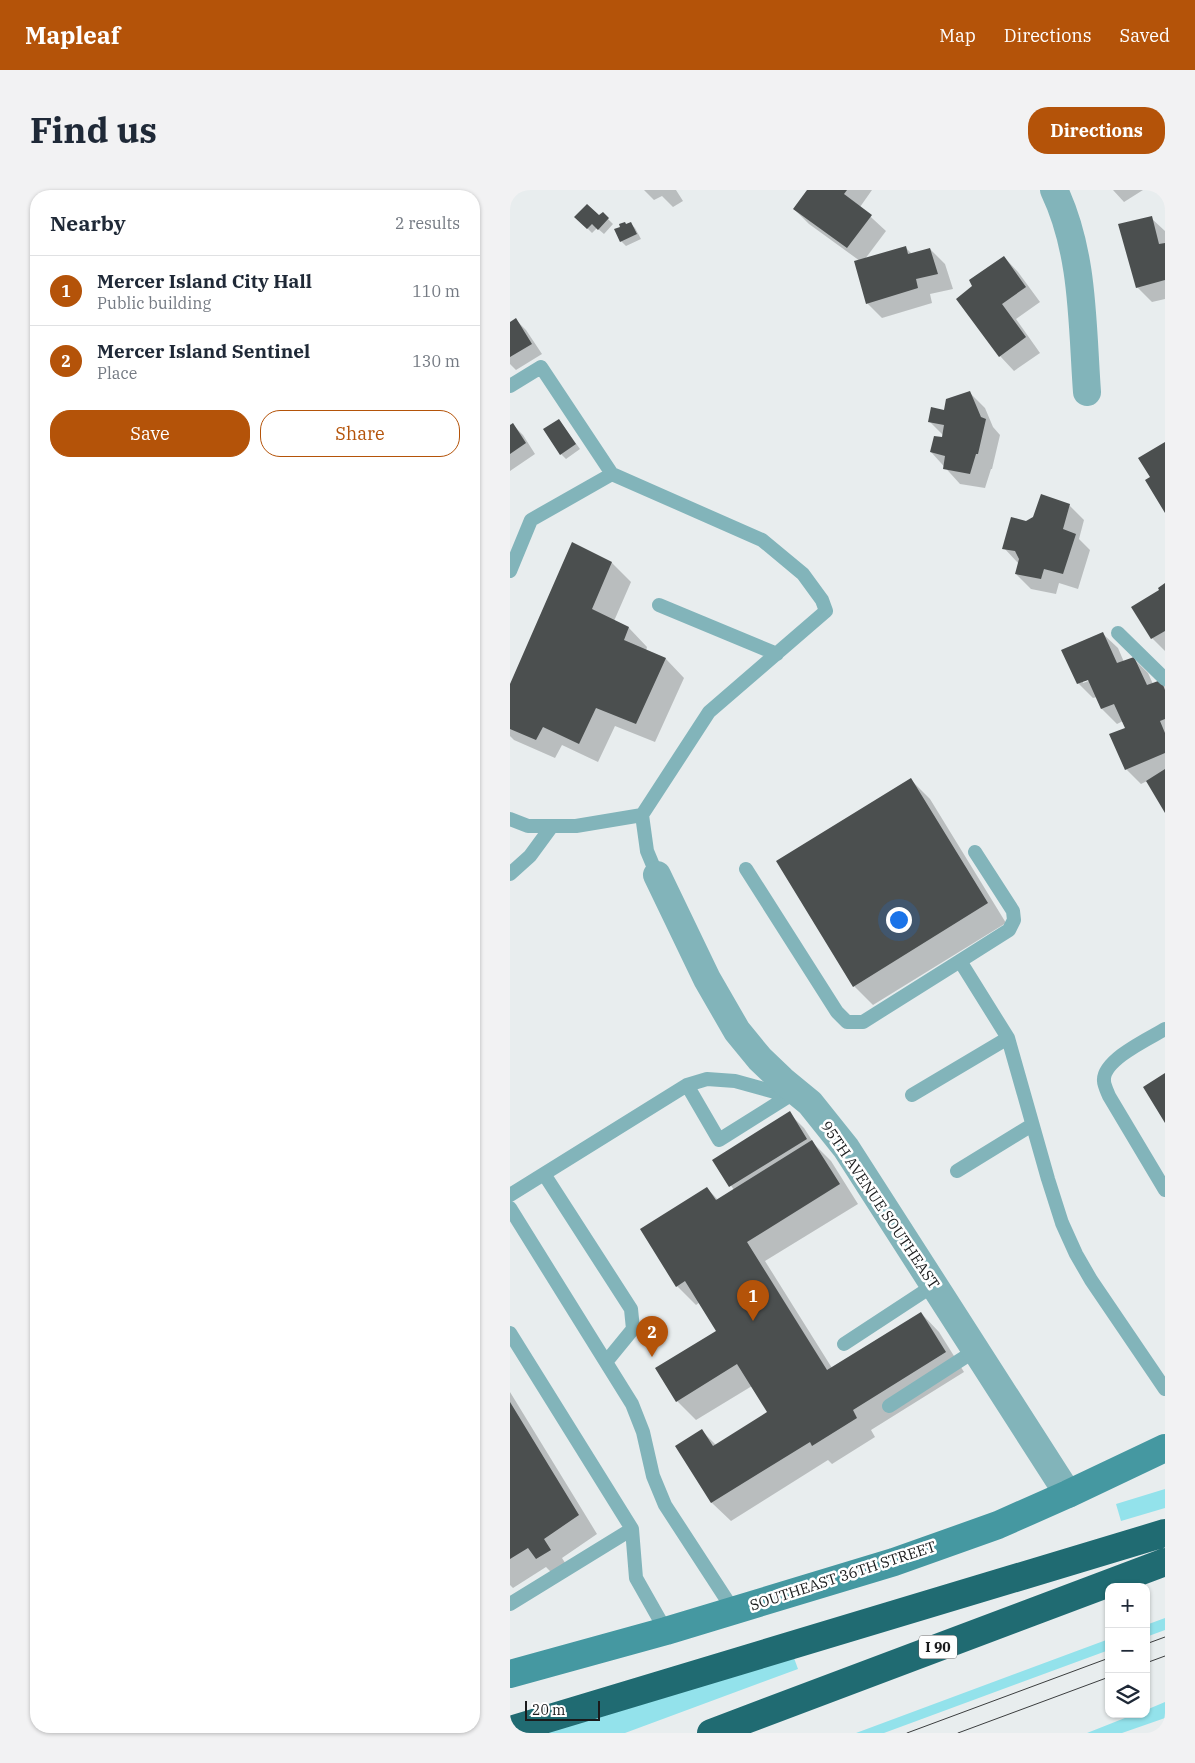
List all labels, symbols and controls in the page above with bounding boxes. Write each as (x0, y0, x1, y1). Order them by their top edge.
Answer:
text: Mapleaf (25, 19, 120, 51)
text: Map (939, 24, 976, 47)
text: Directions (1004, 24, 1092, 47)
text: Saved (1120, 24, 1170, 47)
text: Find us (30, 107, 157, 153)
button: Directions (1028, 107, 1165, 154)
text: Nearby (50, 209, 126, 237)
text: 2 results (395, 213, 460, 233)
text: Mercer Island City Hall (97, 269, 312, 293)
text: 1 (61, 281, 71, 301)
text: 110 m (412, 281, 460, 301)
text: Public building (97, 293, 211, 313)
text: Mercer Island Sentinel (97, 339, 310, 363)
text: 2 (61, 351, 71, 371)
text: 130 m (412, 351, 460, 371)
text: Place (97, 363, 137, 383)
button: Save (50, 410, 250, 457)
button: Share (260, 410, 460, 457)
your location (886, 907, 912, 933)
street label: 95TH AVENUE SOUTHEAST (817, 1117, 944, 1292)
pin: 1 (737, 1280, 769, 1321)
pin: 2 (636, 1316, 668, 1357)
street label: SOUTHEAST 36TH STREET (747, 1536, 938, 1615)
map controls (1105, 1583, 1150, 1718)
button: + (1105, 1583, 1150, 1628)
button: − (1105, 1628, 1150, 1673)
road number: I 90 (919, 1635, 957, 1658)
button: layers (1105, 1673, 1150, 1718)
scale bar (525, 1698, 600, 1721)
text: 20 m (532, 1701, 565, 1719)

